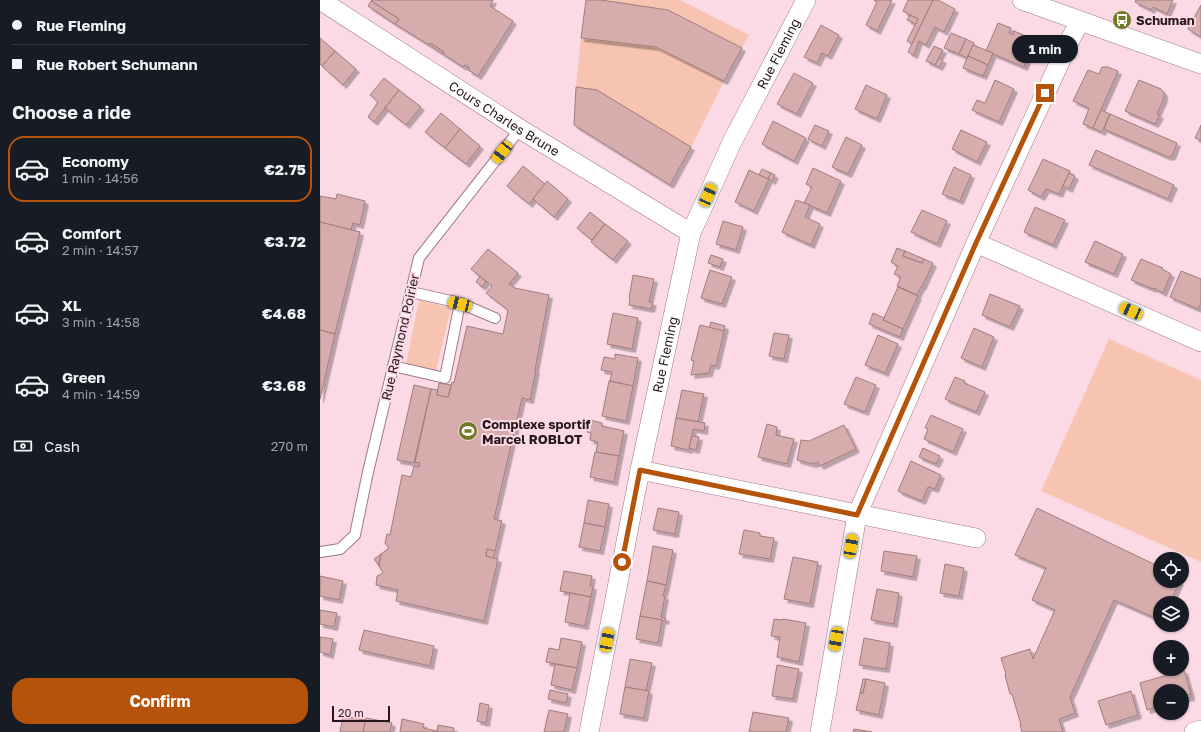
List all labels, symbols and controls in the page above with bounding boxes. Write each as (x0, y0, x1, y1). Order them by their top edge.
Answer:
bus stop icon: Schuman (1111, 9, 1133, 31)
place label: Schuman (1136, 12, 1195, 28)
street label: Rue Fleming (753, 15, 803, 92)
text: Rue Fleming (36, 16, 126, 34)
callout: 1 min (1012, 35, 1078, 63)
text: 1 min (1029, 41, 1061, 57)
text: Rue Robert Schumann (36, 55, 198, 73)
street label: Cours Charles Brune (446, 77, 563, 159)
route end (1036, 84, 1054, 102)
text: Choose a ride (12, 101, 131, 123)
car (490, 139, 514, 165)
icon: car (14, 151, 50, 187)
text: Economy (62, 152, 129, 170)
text: €2.75 (264, 160, 306, 178)
text: 1 min · 14:56 (62, 170, 138, 186)
car (698, 182, 718, 208)
icon: car (14, 223, 50, 259)
text: Comfort (62, 224, 121, 242)
text: €3.72 (264, 232, 306, 250)
text: 2 min · 14:57 (62, 242, 139, 258)
street label: Rue Raymond Poirier (378, 272, 422, 402)
icon: car (14, 295, 50, 331)
car (447, 295, 473, 313)
text: XL (62, 296, 81, 314)
car (1118, 301, 1144, 321)
text: €4.68 (262, 304, 306, 322)
text: 3 min · 14:58 (62, 314, 140, 330)
street label: Rue Fleming (649, 315, 681, 394)
icon: car (14, 367, 50, 403)
text: Green (62, 368, 105, 386)
text: €3.68 (262, 376, 306, 394)
text: 4 min · 14:59 (62, 386, 140, 402)
place label: Complexe sportif Marcel ROBLOT (482, 416, 590, 447)
sports icon: Complexe sportif Marcel ROBLOT (457, 420, 479, 442)
icon: cash (12, 435, 34, 457)
text: Cash (44, 437, 80, 455)
text: 270 m (271, 438, 308, 454)
car (843, 533, 859, 559)
map controls (1153, 552, 1189, 720)
button: locate (1153, 552, 1189, 588)
route start (613, 553, 631, 571)
button: layers (1153, 596, 1189, 632)
car (828, 626, 844, 652)
car (599, 627, 615, 653)
button: + (1153, 640, 1189, 676)
button: Confirm (12, 678, 308, 724)
button: − (1153, 684, 1189, 720)
scale bar (332, 704, 390, 723)
text: 20 m (338, 706, 364, 719)

